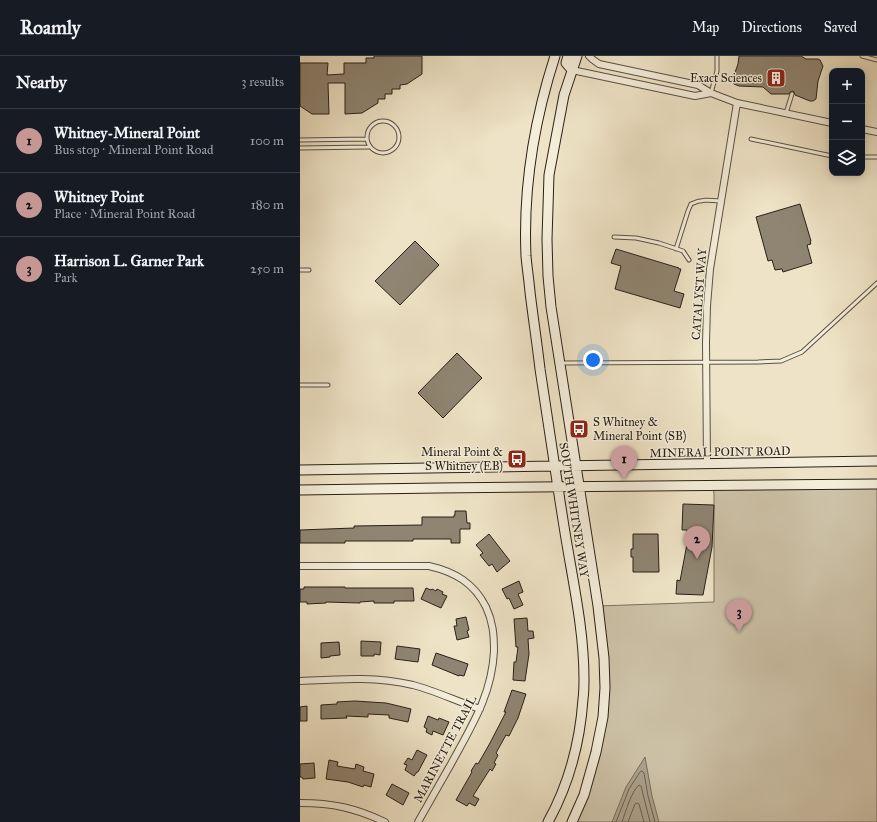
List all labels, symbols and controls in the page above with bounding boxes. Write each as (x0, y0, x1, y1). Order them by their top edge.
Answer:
text: Roamly (20, 16, 81, 39)
text: Map (692, 19, 719, 36)
text: Directions (741, 19, 802, 36)
text: Saved (824, 19, 857, 36)
building icon: Exact Sciences (765, 67, 787, 89)
map controls (829, 68, 865, 176)
button: + (829, 68, 865, 104)
place label: Exact Sciences (690, 71, 762, 85)
text: Nearby (16, 72, 67, 93)
text: 3 results (241, 74, 284, 90)
button: − (829, 104, 865, 140)
text: Whitney-Mineral Point (54, 124, 200, 142)
text: 1 (26, 133, 32, 149)
text: 100 m (250, 133, 284, 149)
button: layers (829, 140, 865, 176)
text: Bus stop · Mineral Point Road (54, 142, 214, 158)
text: Whitney Point (54, 188, 144, 206)
text: 2 (26, 197, 32, 213)
text: 180 m (251, 197, 284, 213)
text: Place · Mineral Point Road (54, 206, 195, 222)
street label: CATALYST WAY (689, 247, 709, 340)
text: Harrison L. Garner Park (54, 252, 204, 270)
text: 3 (26, 261, 32, 277)
text: 250 m (250, 261, 284, 277)
text: Park (54, 270, 78, 286)
your location (583, 350, 603, 370)
place label: S Whitney & Mineral Point (SB) (593, 415, 686, 443)
bus stop icon: S Whitney & Mineral Point (SB) (568, 418, 590, 440)
street label: SOUTH WHITNEY WAY (556, 441, 592, 579)
street label: MINERAL POINT ROAD (649, 444, 791, 460)
place label: Mineral Point & S Whitney (EB) (421, 445, 503, 473)
pin: 1 (611, 446, 637, 479)
bus stop icon: Mineral Point & S Whitney (EB) (506, 448, 528, 470)
pin: 2 (684, 526, 710, 559)
pin: 3 (726, 599, 752, 632)
street label: MARINETTE TRAIL (411, 693, 479, 805)

